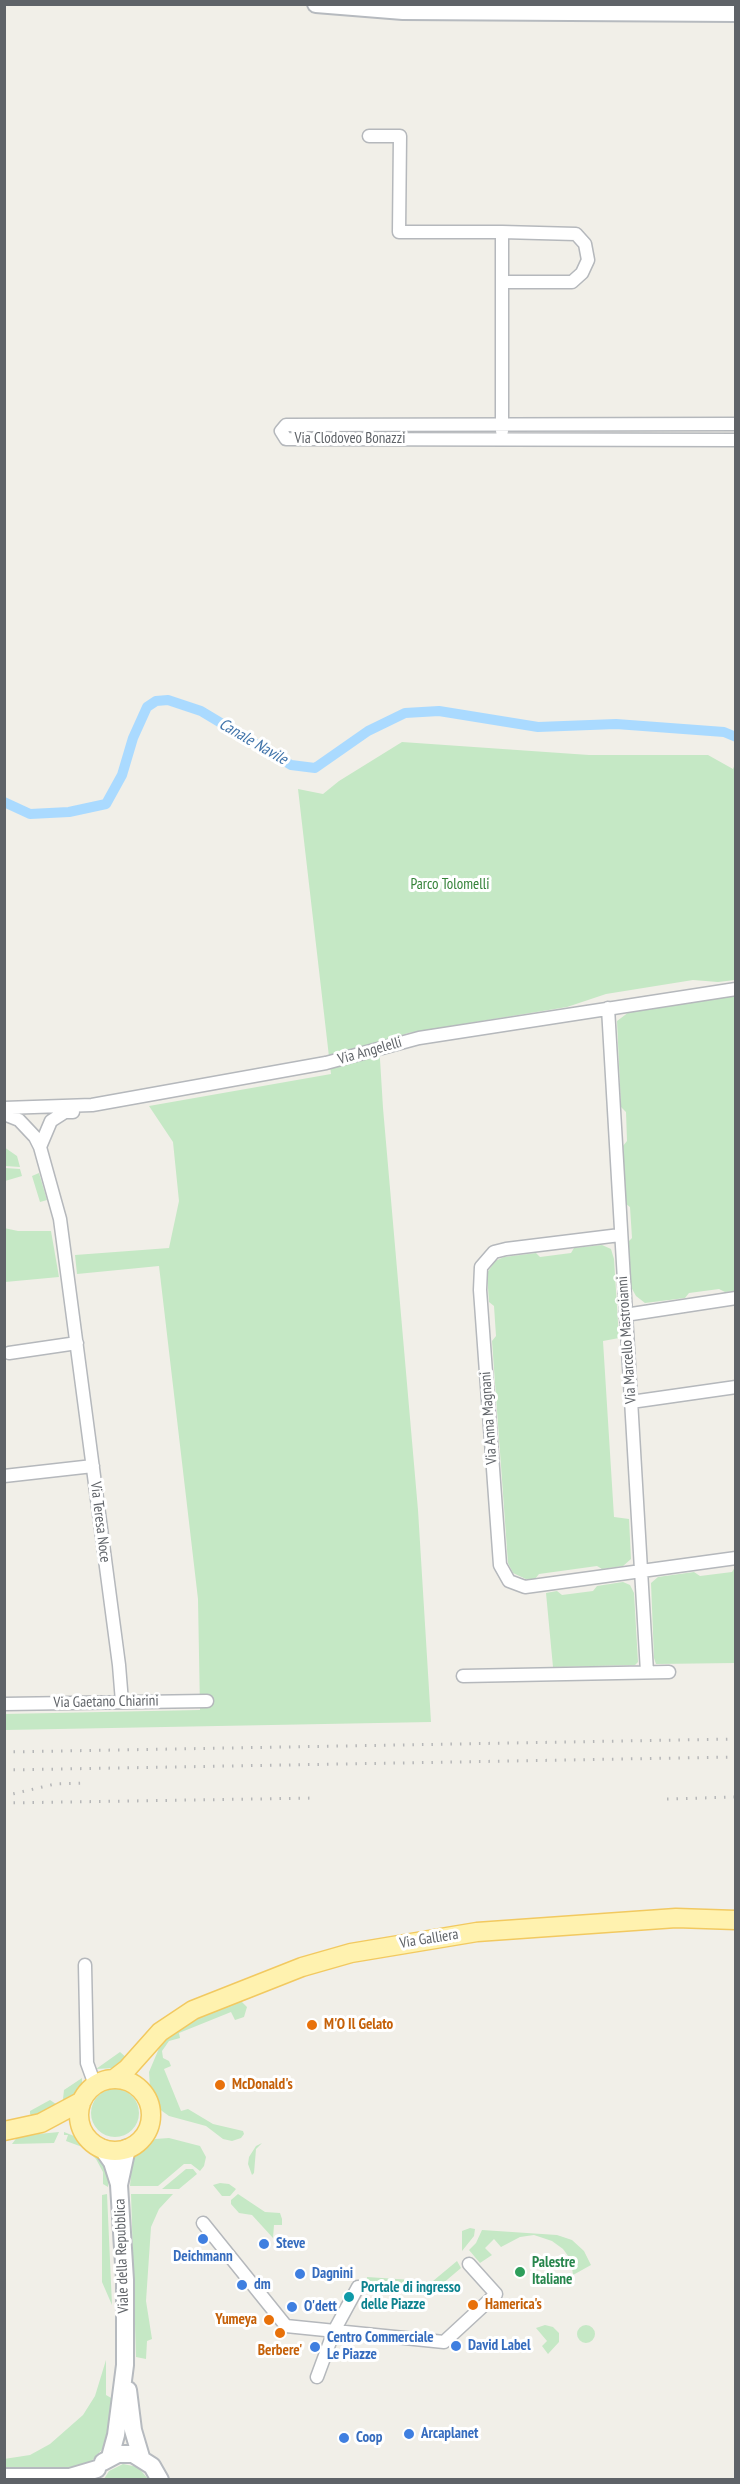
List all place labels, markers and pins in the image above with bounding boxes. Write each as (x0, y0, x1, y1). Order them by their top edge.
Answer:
place label: M'O Il Gelato (324, 2016, 393, 2034)
marker: M'O Il Gelato (305, 2018, 319, 2032)
place label: McDonald's (232, 2076, 293, 2094)
marker: McDonald's (213, 2078, 227, 2092)
marker: Deichmann (196, 2232, 210, 2246)
place label: Steve (276, 2235, 306, 2253)
marker: Steve (257, 2237, 271, 2251)
place label: Deichmann (173, 2248, 233, 2266)
place label: Palestre Italiane (532, 2254, 575, 2289)
place label: Dagnini (312, 2265, 353, 2283)
marker: Palestre Italiane (513, 2265, 527, 2279)
marker: Dagnini (293, 2267, 307, 2281)
place label: dm (254, 2276, 271, 2294)
marker: dm (235, 2278, 249, 2292)
place label: Portale di ingresso delle Piazze (361, 2279, 461, 2314)
marker: Portale di ingresso delle Piazze (342, 2290, 356, 2304)
place label: Hamerica's (485, 2296, 542, 2314)
place label: O'dett (304, 2298, 337, 2316)
marker: Hamerica's (466, 2298, 480, 2312)
marker: O'dett (285, 2300, 299, 2314)
place label: Yumeya (215, 2311, 257, 2329)
marker: Yumeya (262, 2313, 276, 2327)
marker: Berbere' (273, 2326, 287, 2340)
place label: Centro Commerciale Le Piazze (327, 2329, 434, 2364)
place label: David Label (468, 2337, 531, 2355)
marker: David Label (449, 2339, 463, 2353)
marker: Centro Commerciale Le Piazze (308, 2340, 322, 2354)
place label: Berbere' (258, 2342, 302, 2360)
place label: Arcaplanet (421, 2425, 478, 2443)
marker: Arcaplanet (402, 2427, 416, 2441)
place label: Coop (356, 2429, 382, 2447)
marker: Coop (337, 2431, 351, 2445)

